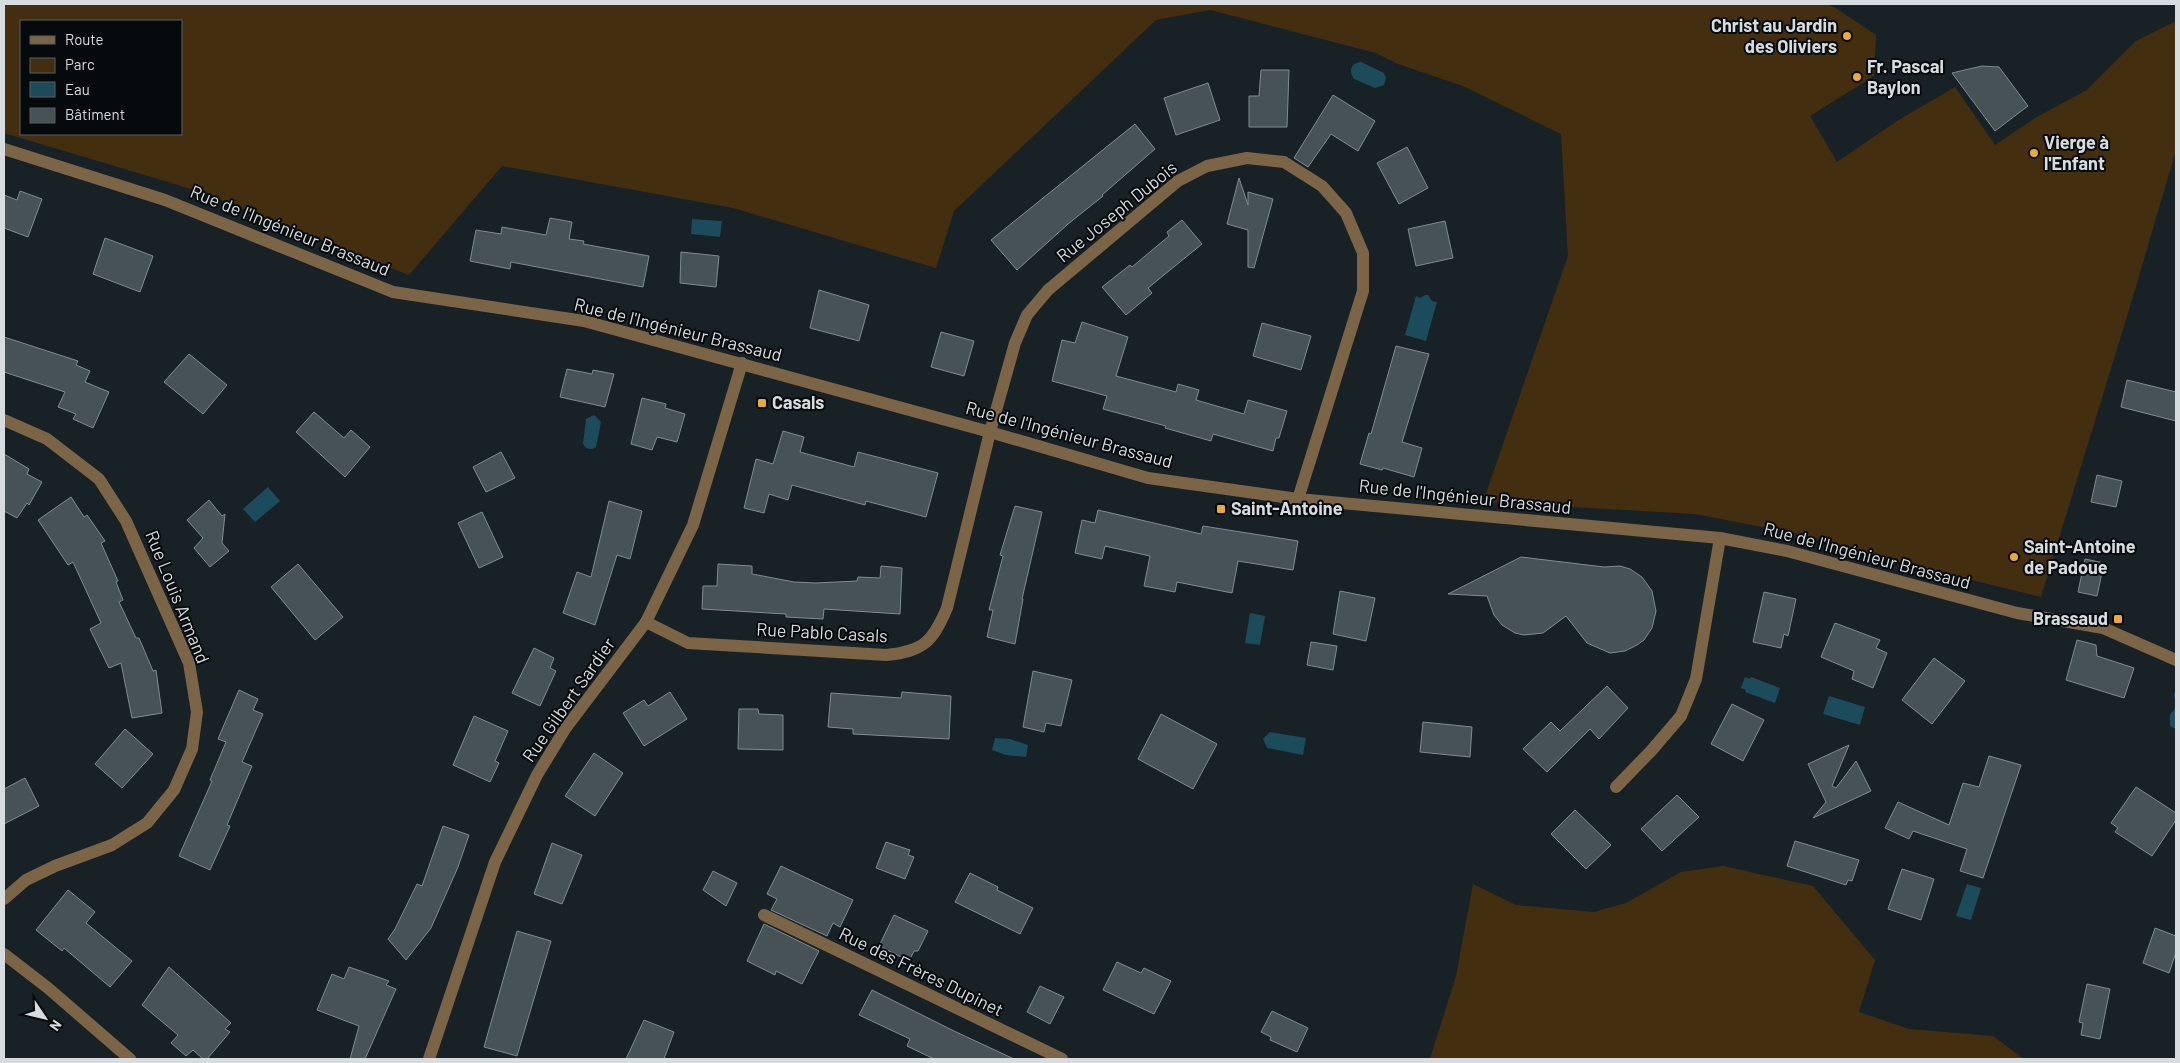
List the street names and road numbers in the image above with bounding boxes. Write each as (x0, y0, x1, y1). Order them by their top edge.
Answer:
street label: Rue Joseph Dubois (1052, 156, 1181, 267)
street label: Rue de l'Ingénieur Brassaud (187, 180, 393, 280)
street label: Rue de l'Ingénieur Brassaud (572, 293, 784, 366)
street label: Rue de l'Ingénieur Brassaud (963, 396, 1175, 472)
street label: Rue de l'Ingénieur Brassaud (1358, 474, 1572, 518)
street label: Rue de l'Ingénieur Brassaud (1761, 517, 1973, 593)
street label: Rue Louis Armand (141, 527, 215, 666)
street label: Rue Pablo Casals (756, 618, 888, 646)
street label: Rue Gilbert Sardier (517, 633, 619, 766)
street label: Rue des Frères Dupinet (836, 922, 1007, 1020)

